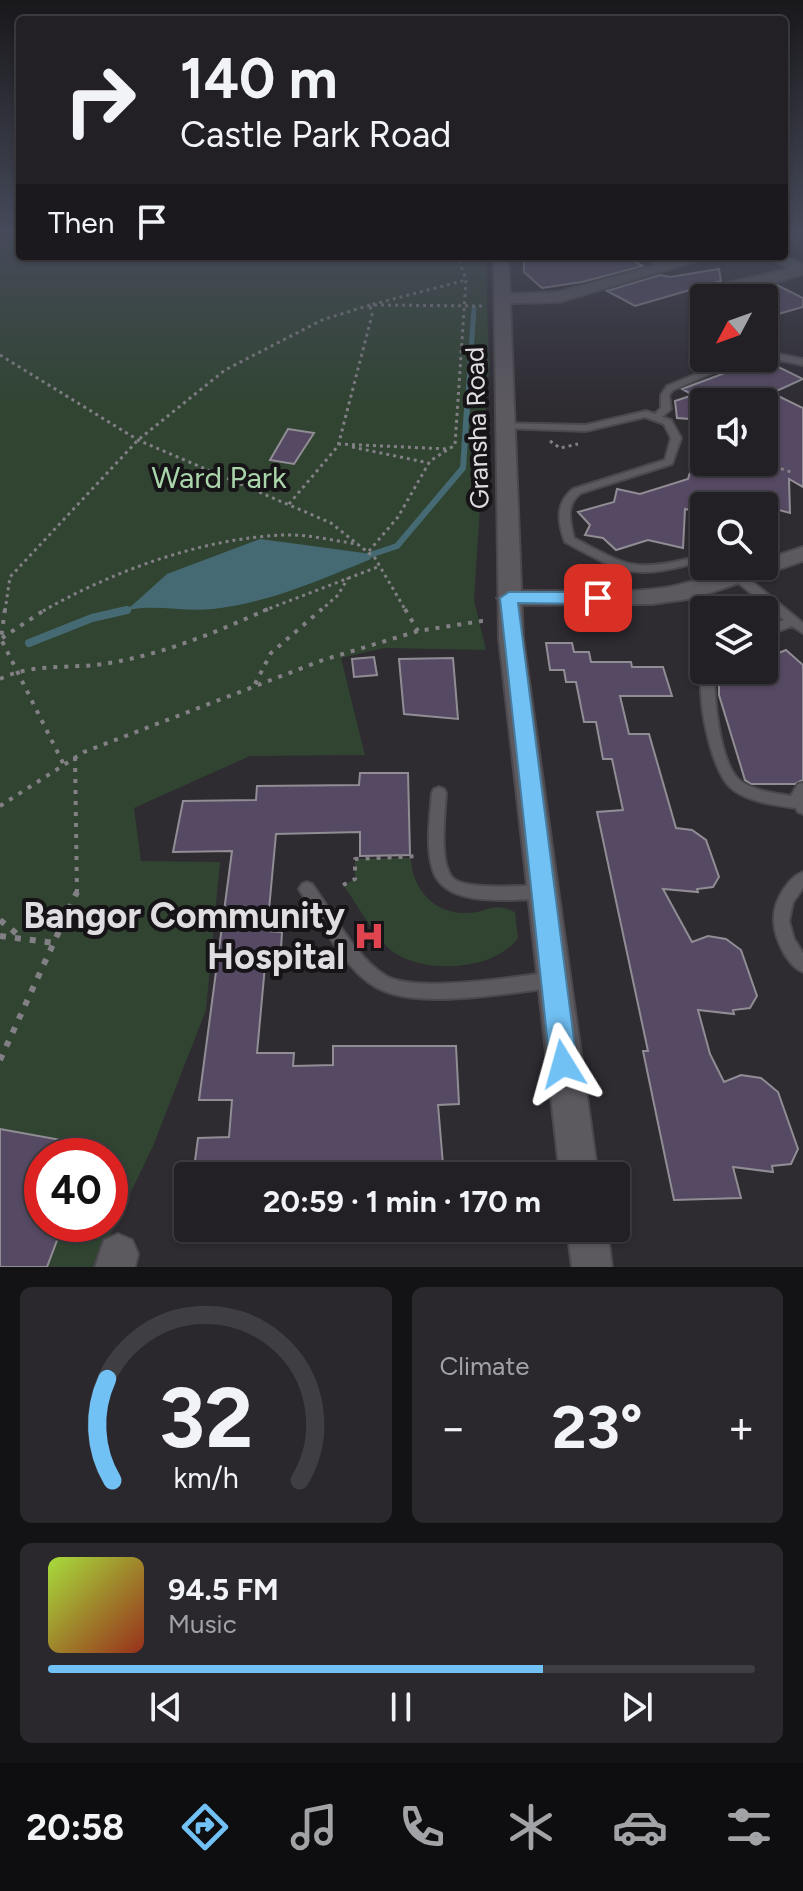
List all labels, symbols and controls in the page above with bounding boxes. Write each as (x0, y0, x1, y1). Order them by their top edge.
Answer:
text: 140 m (180, 45, 338, 112)
icon: right (48, 48, 152, 152)
text: Castle Park Road (180, 113, 451, 156)
icon: arrive (130, 200, 174, 244)
text: Then (48, 204, 114, 241)
north arrow (690, 284, 778, 372)
map controls (690, 284, 778, 684)
street label: Gransha Road (458, 346, 496, 510)
button: sound (690, 388, 778, 476)
park label: Ward Park (151, 459, 287, 496)
button: search (690, 492, 778, 580)
pin (564, 564, 632, 632)
icon: arrive (576, 576, 620, 620)
button: layers (690, 596, 778, 684)
place label: Bangor Community Hospital (23, 894, 345, 978)
hospital icon: Bangor Community Hospital (352, 919, 386, 953)
position arrow (521, 1022, 605, 1106)
speed limit sign: 40 (24, 1138, 128, 1242)
text: 20:59 · 1 min · 170 m (263, 1183, 541, 1220)
text: Climate (440, 1350, 529, 1382)
text: 32 (159, 1368, 253, 1468)
text: 23° (552, 1391, 643, 1463)
text: − (440, 1401, 467, 1454)
text: + (728, 1401, 755, 1454)
text: km/h (173, 1461, 238, 1495)
text: 94.5 FM (168, 1571, 279, 1608)
text: Music (168, 1608, 237, 1640)
icon: previous (144, 1685, 188, 1729)
icon: pause (379, 1685, 423, 1729)
icon: next (615, 1685, 659, 1729)
icon: directions (177, 1799, 233, 1855)
icon: music (286, 1799, 342, 1855)
icon: phone (394, 1799, 450, 1855)
icon: climate (503, 1799, 559, 1855)
icon: car (612, 1799, 668, 1855)
icon: filters (721, 1799, 777, 1855)
text: 20:58 (26, 1806, 124, 1849)

